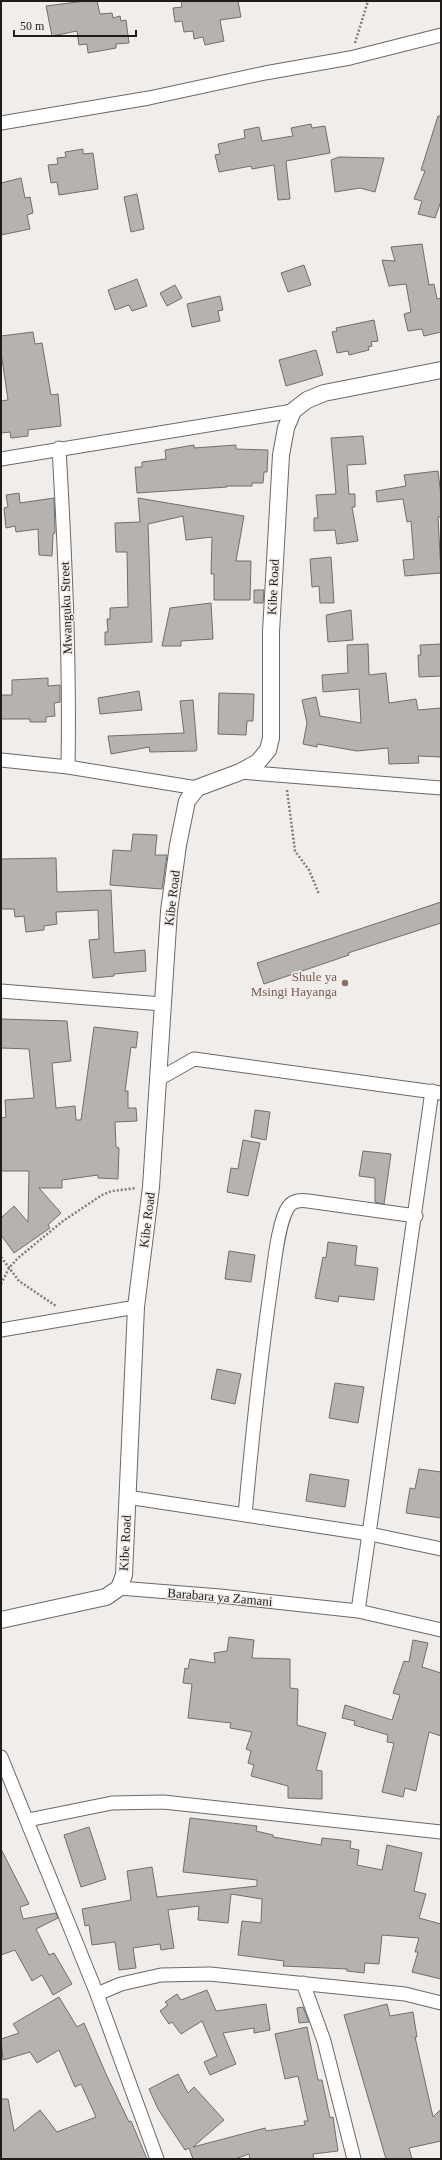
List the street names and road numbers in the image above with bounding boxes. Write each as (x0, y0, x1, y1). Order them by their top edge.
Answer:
street label: Kibe Road (264, 558, 282, 615)
street label: Mwanguku Street (57, 561, 75, 655)
street label: Kibe Road (161, 869, 183, 927)
street label: Kibe Road (136, 1191, 158, 1249)
street label: Kibe Road (116, 1514, 134, 1571)
street label: Barabara ya Zamani (167, 1585, 274, 1609)

